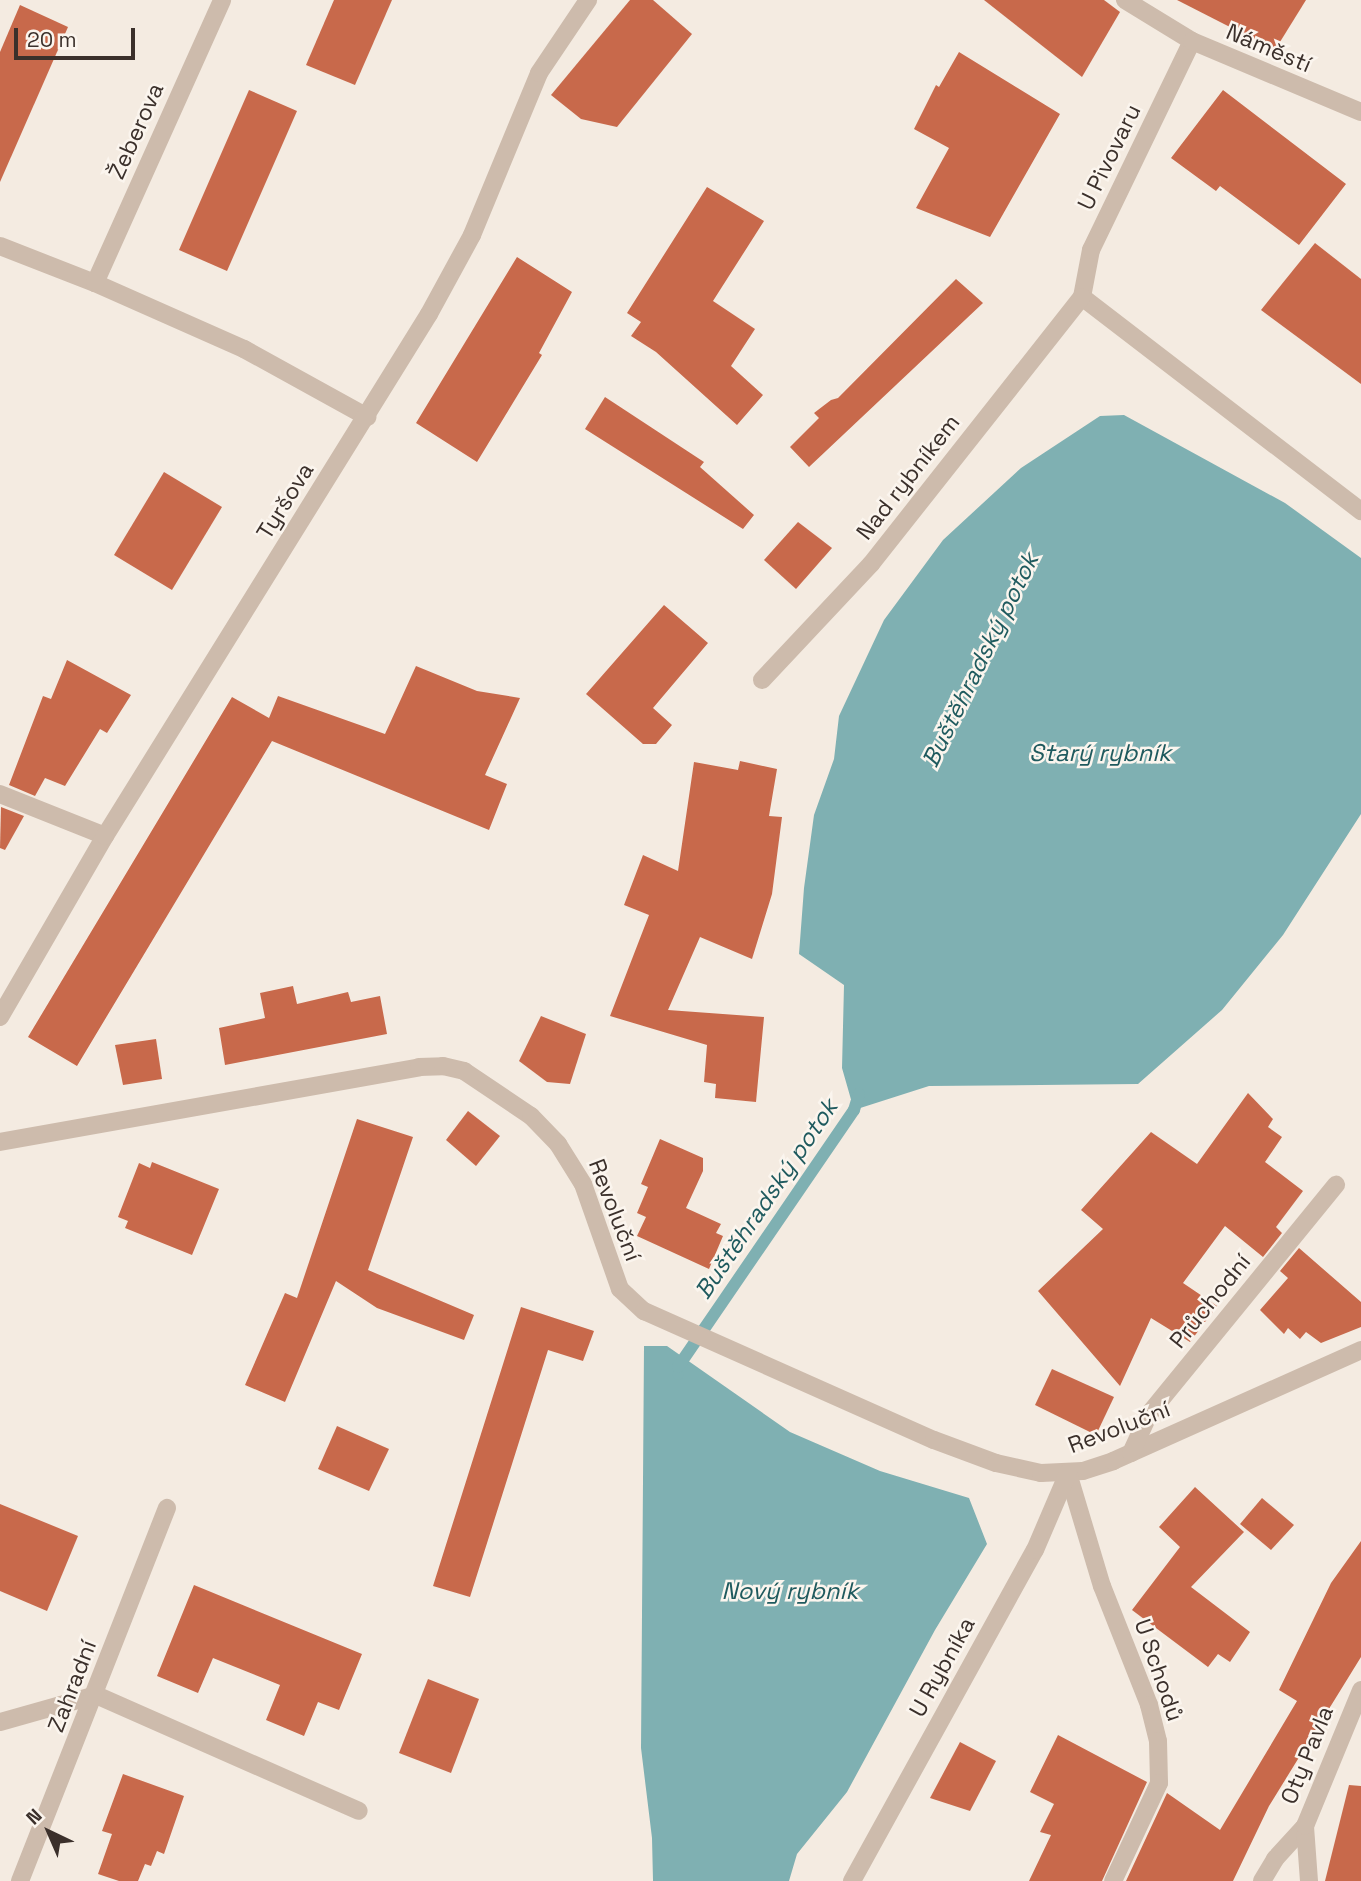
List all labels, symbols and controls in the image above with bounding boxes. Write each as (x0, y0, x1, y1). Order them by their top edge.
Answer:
scale bar (18, 14, 138, 58)
street label: Náměstí (1222, 18, 1316, 78)
text: 20 m (27, 26, 77, 53)
street label: Žeberova (103, 79, 169, 183)
street label: U Pivovaru (1072, 100, 1146, 214)
street label: Nad rybníkem (851, 409, 965, 545)
street label: Tyršova (251, 457, 319, 545)
water label: Buštěhradský potok (916, 548, 1044, 772)
water label: Starý rybník (1029, 739, 1171, 767)
water label: Buštěhradský potok (688, 1094, 844, 1304)
street label: Revoluční (583, 1155, 647, 1265)
street label: Průchodní (1164, 1248, 1256, 1354)
street label: Revoluční (1064, 1395, 1174, 1459)
water label: Nový rybník (722, 1577, 858, 1605)
street label: U Rybníka (903, 1612, 981, 1722)
street label: U Schodů (1129, 1615, 1189, 1725)
street label: Zahradní (42, 1636, 102, 1736)
street label: Oty Pavla (1275, 1702, 1339, 1808)
north arrow (14, 1797, 84, 1867)
text: N (21, 1803, 47, 1830)

